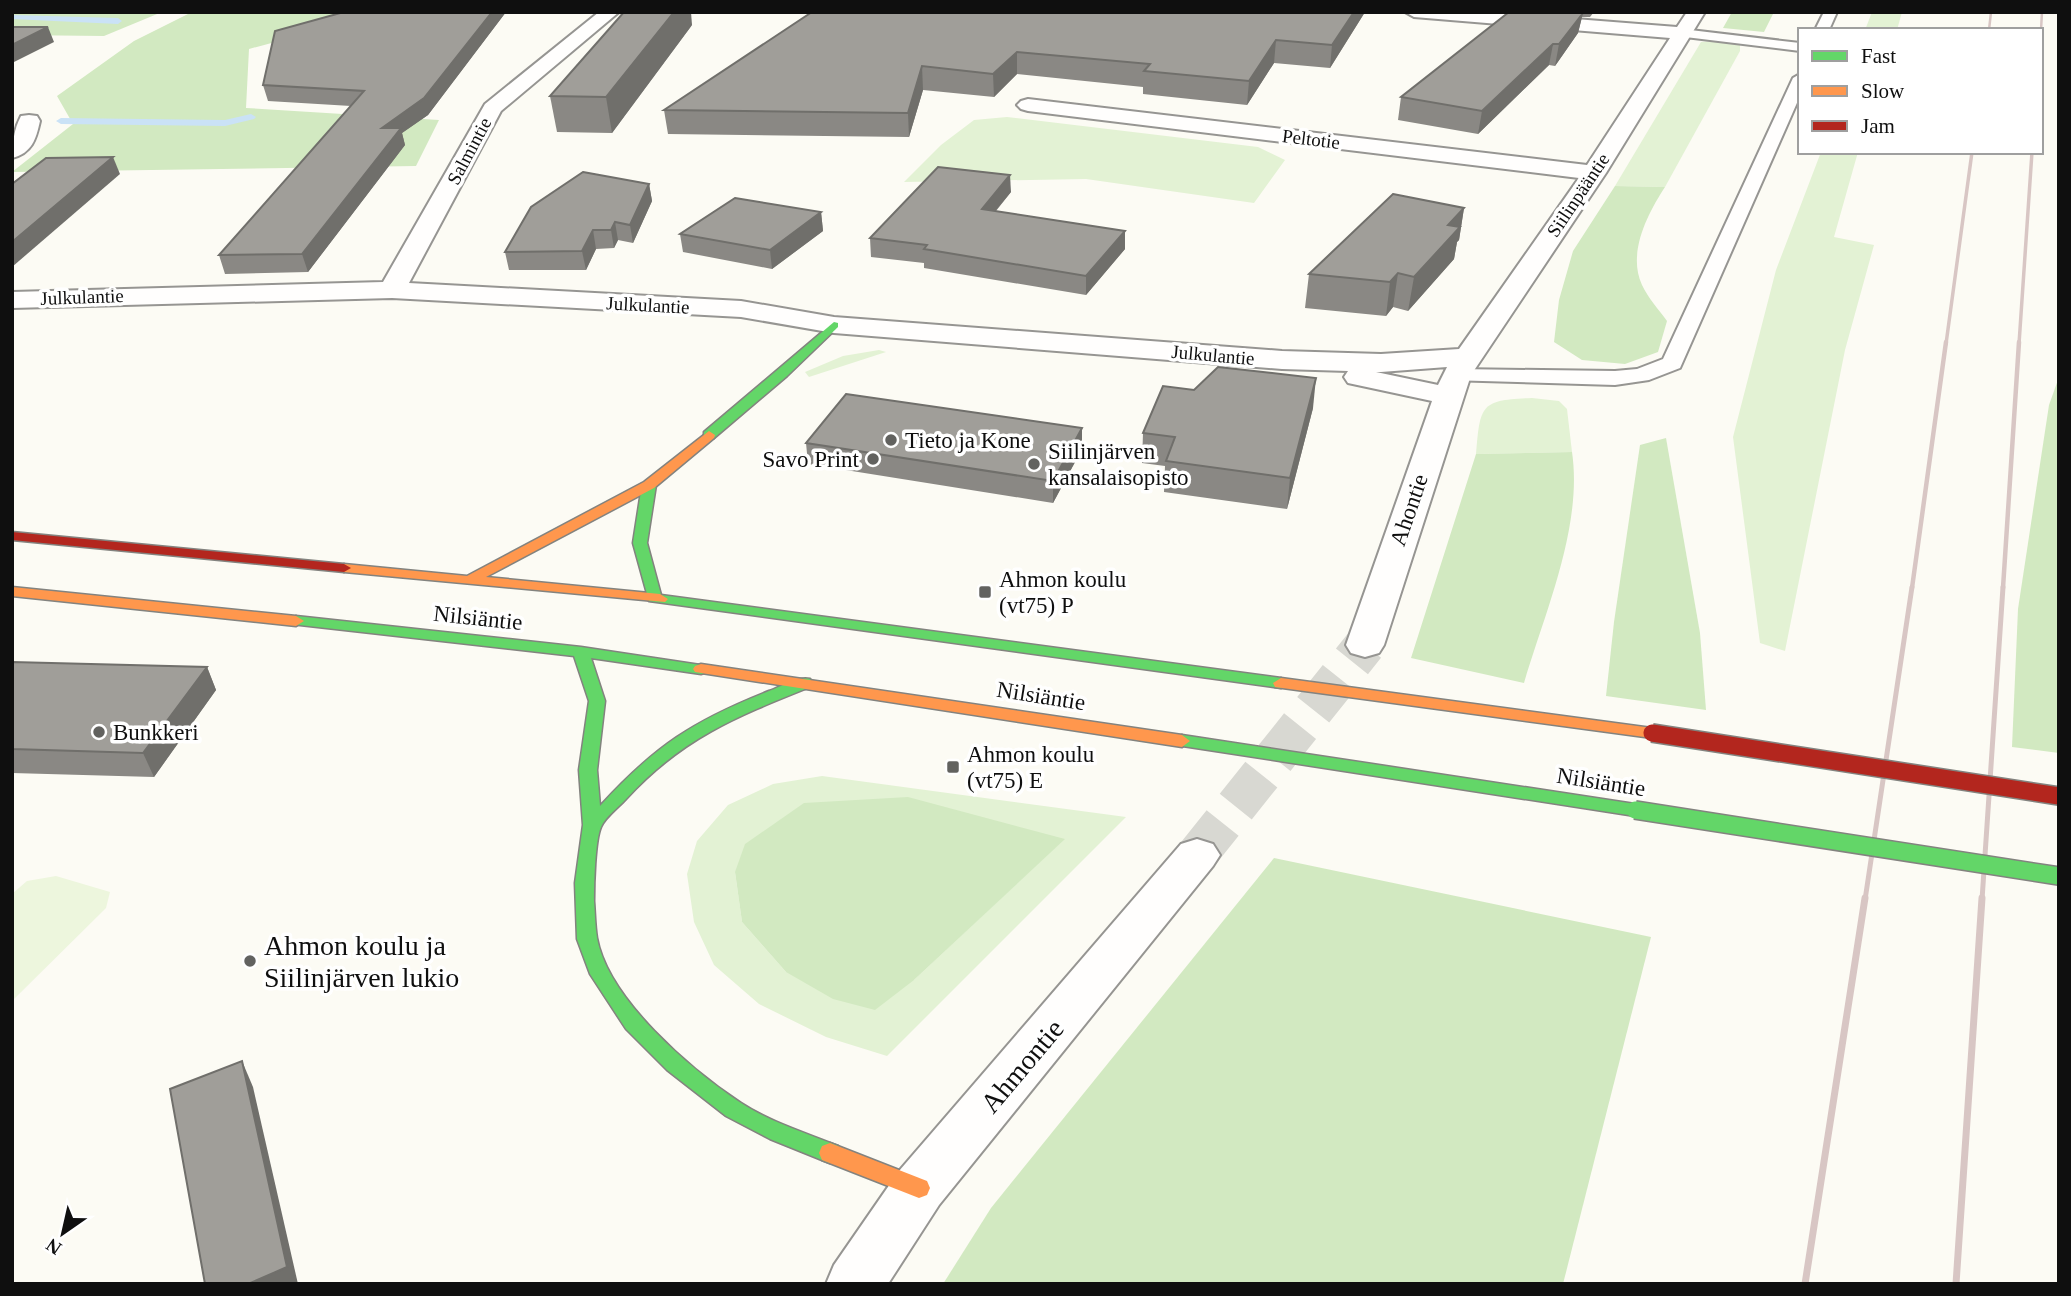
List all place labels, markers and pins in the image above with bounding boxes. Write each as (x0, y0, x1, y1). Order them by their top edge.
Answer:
place label: Tieto ja Kone (905, 428, 1031, 453)
marker: Tieto ja Kone (883, 432, 899, 448)
place label: Siilinjärven kansalaisopisto (1048, 439, 1189, 490)
place label: Savo Print (763, 447, 860, 472)
marker: Savo Print (865, 451, 881, 467)
marker: Siilinjärven kansalaisopisto (1026, 456, 1042, 472)
place label: Ahmon koulu (vt75) P (999, 567, 1127, 618)
marker: Ahmon koulu (vt75) P (977, 584, 993, 600)
place label: Bunkkeri (113, 720, 199, 745)
marker: Bunkkeri (91, 724, 107, 740)
place label: Ahmon koulu (vt75) E (967, 742, 1095, 793)
marker: Ahmon koulu (vt75) E (945, 759, 961, 775)
place label: Ahmon koulu ja Siilinjärven lukio (264, 930, 459, 993)
marker: Ahmon koulu ja Siilinjärven lukio (242, 953, 258, 969)

